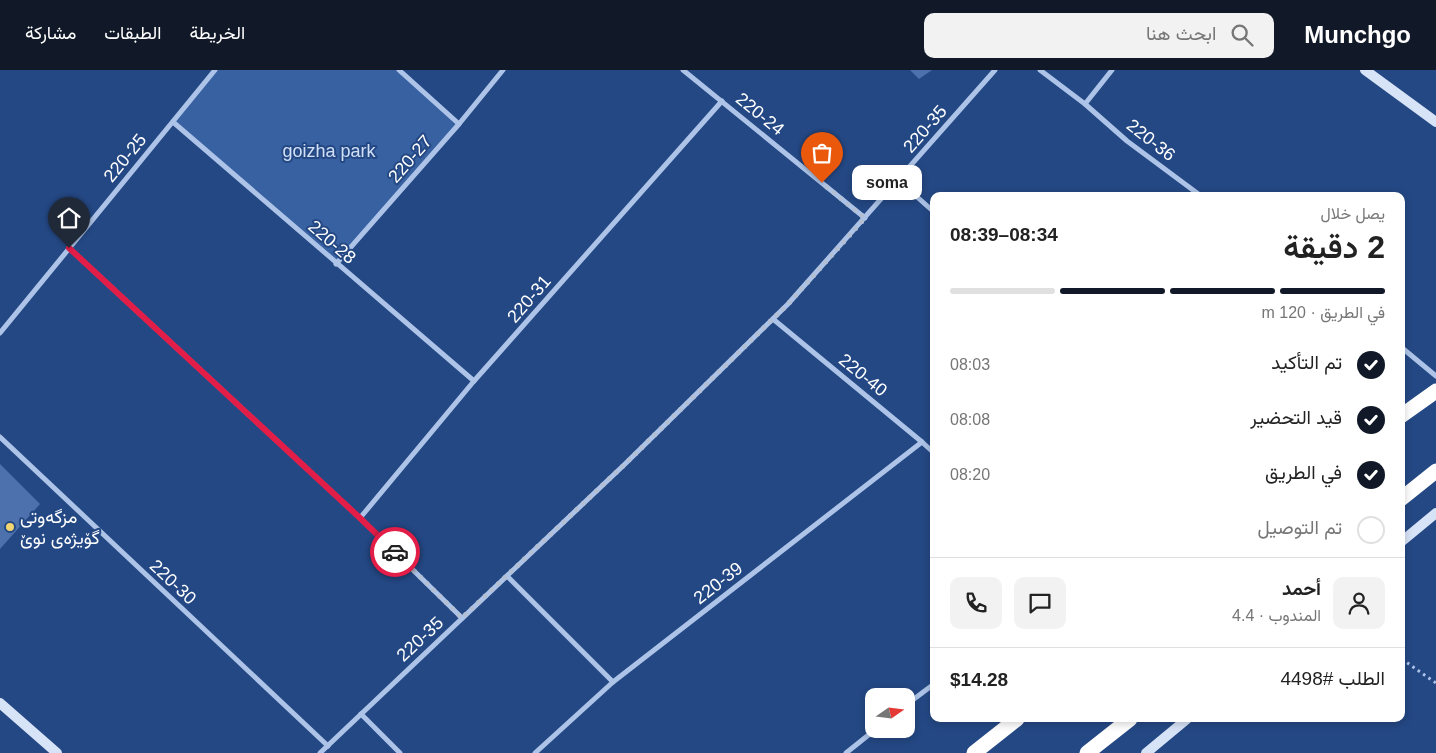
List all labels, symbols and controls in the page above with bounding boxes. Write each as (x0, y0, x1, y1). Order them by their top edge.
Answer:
search box (924, 13, 1274, 58)
icon: search (1228, 21, 1256, 49)
text: Munchgo (1304, 21, 1411, 48)
text: مشاركة (25, 23, 76, 43)
text: الطبقات (104, 23, 161, 43)
text: الخريطة (189, 23, 245, 43)
text: ابحث هنا (1146, 23, 1216, 44)
street label: 220-24 (732, 89, 788, 139)
street label: 220-35 (899, 101, 951, 157)
street label: 220-36 (1123, 115, 1179, 165)
street label: 220-25 (100, 130, 150, 186)
street label: 220-27 (384, 131, 436, 187)
pin (801, 132, 843, 183)
icon: bag (808, 139, 836, 167)
park label: goizha park (282, 141, 377, 161)
callout: soma (852, 166, 922, 200)
text: soma (866, 174, 908, 191)
pin (48, 197, 90, 248)
icon: home (55, 204, 83, 232)
text: يصل خلال (1321, 205, 1385, 222)
street label: 220-28 (304, 216, 360, 268)
text: 08:34–08:39 (950, 224, 1058, 245)
text: 2 دقيقة (1283, 229, 1385, 265)
street label: 220-31 (503, 271, 555, 327)
text: في الطريق · 120 m (1262, 304, 1385, 321)
street label: 220-40 (835, 350, 891, 400)
icon: check (1357, 351, 1385, 379)
text: تم التأكيد (1271, 352, 1342, 373)
text: 08:03 (950, 356, 990, 373)
icon: check (1357, 406, 1385, 434)
text: قيد التحضير (1250, 407, 1342, 428)
text: 08:08 (950, 411, 990, 428)
icon: check (1357, 461, 1385, 489)
text: في الطريق (1265, 462, 1342, 483)
text: 08:20 (950, 466, 990, 483)
place label: مزگەوتی گۆیژەی نوێ (20, 507, 100, 549)
text: تم التوصيل (1258, 517, 1342, 538)
marker: مزگەوتی گۆیژەی نوێ (4, 521, 16, 533)
courier (370, 527, 420, 577)
icon: car (381, 538, 409, 566)
street label: 220-30 (146, 556, 200, 608)
street label: 220-39 (690, 558, 746, 608)
button: phone (950, 577, 1002, 629)
button: chat (1014, 577, 1066, 629)
button: person (1333, 577, 1385, 629)
text: أحمد (1282, 578, 1321, 599)
text: المندوب · 4.4 (1232, 607, 1321, 624)
street label: 220-35 (393, 613, 447, 665)
text: الطلب #4498 (1280, 668, 1385, 689)
text: $14.28 (950, 669, 1008, 690)
north arrow (865, 688, 915, 738)
map controls (865, 688, 915, 738)

